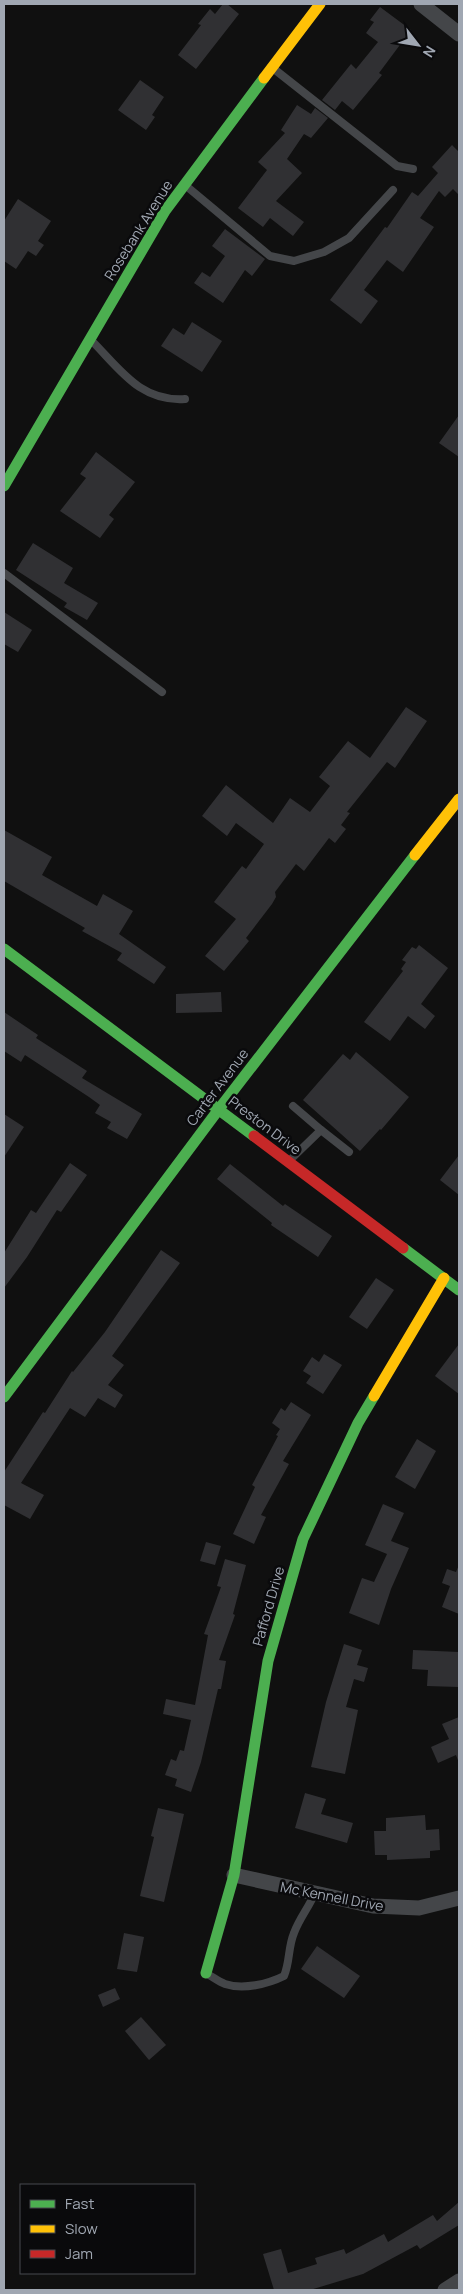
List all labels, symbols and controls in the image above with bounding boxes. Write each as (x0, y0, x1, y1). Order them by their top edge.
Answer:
north arrow (393, 20, 443, 70)
text: N (419, 43, 440, 61)
street label: Rosebank Avenue (100, 176, 176, 284)
street label: Carter Avenue (182, 1044, 252, 1130)
street label: Preston Drive (225, 1091, 305, 1159)
street label: Pafford Drive (248, 1564, 288, 1648)
street label: Mc Kennell Drive (279, 1877, 385, 1915)
legend (20, 2184, 195, 2274)
text: Fast (65, 2193, 94, 2214)
text: Slow (65, 2218, 98, 2239)
text: Jam (65, 2243, 93, 2264)

